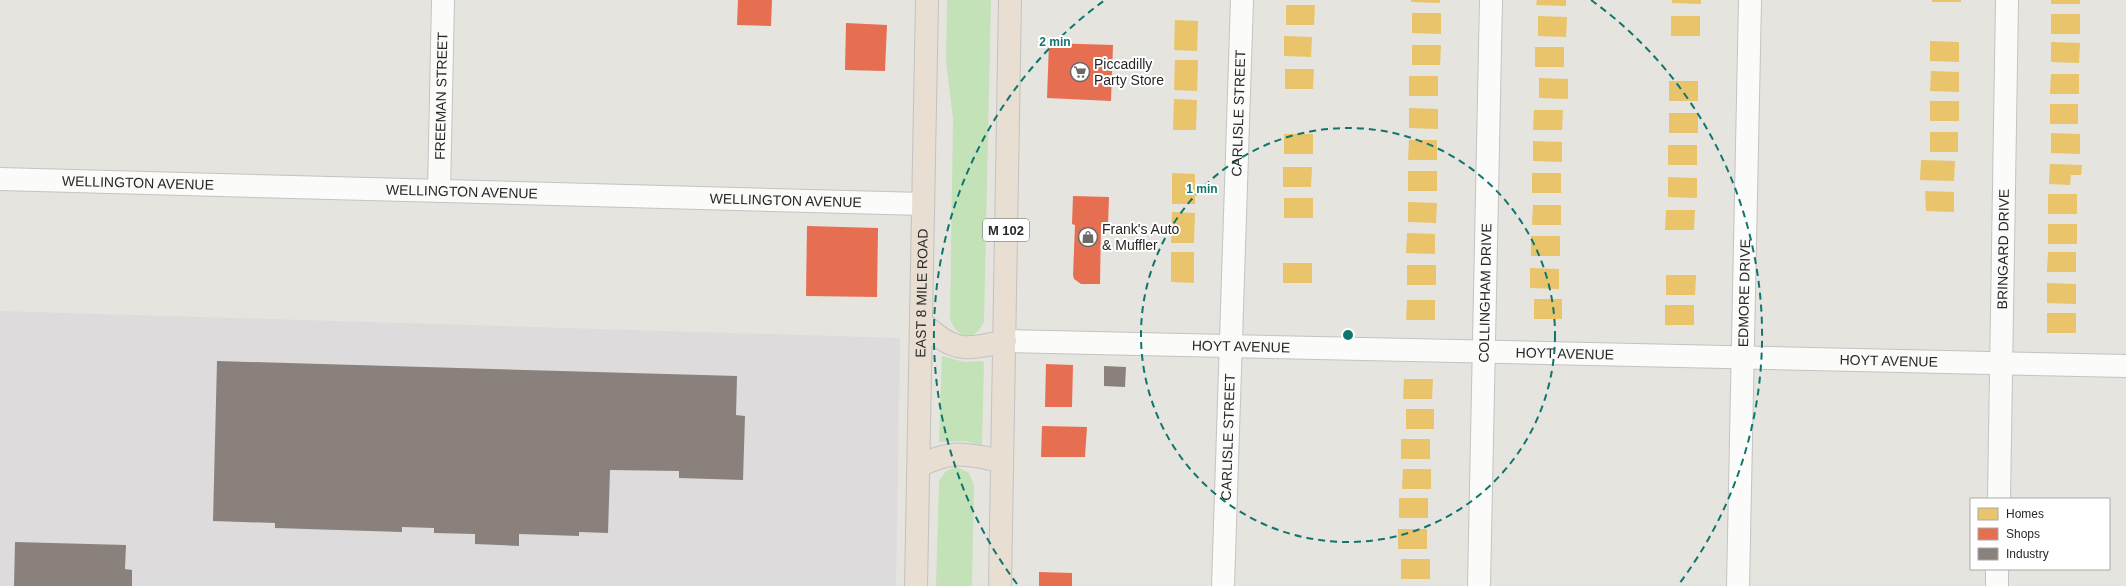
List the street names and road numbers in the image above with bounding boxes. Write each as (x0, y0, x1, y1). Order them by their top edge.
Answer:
street label: FREEMAN STREET (432, 32, 450, 160)
street label: CARLISLE STREET (1228, 49, 1248, 177)
street label: WELLINGTON AVENUE (62, 173, 214, 193)
street label: WELLINGTON AVENUE (386, 181, 538, 202)
street label: BRINGARD DRIVE (1994, 189, 2012, 309)
street label: WELLINGTON AVENUE (709, 190, 862, 210)
road number: M 102 (983, 219, 1029, 241)
street label: COLLINGHAM DRIVE (1476, 223, 1494, 363)
street label: EAST 8 MILE ROAD (912, 228, 931, 358)
street label: EDMORE DRIVE (1735, 239, 1753, 347)
street label: HOYT AVENUE (1192, 337, 1290, 355)
street label: HOYT AVENUE (1515, 344, 1614, 363)
street label: HOYT AVENUE (1839, 352, 1938, 370)
street label: CARLISLE STREET (1218, 373, 1238, 501)

